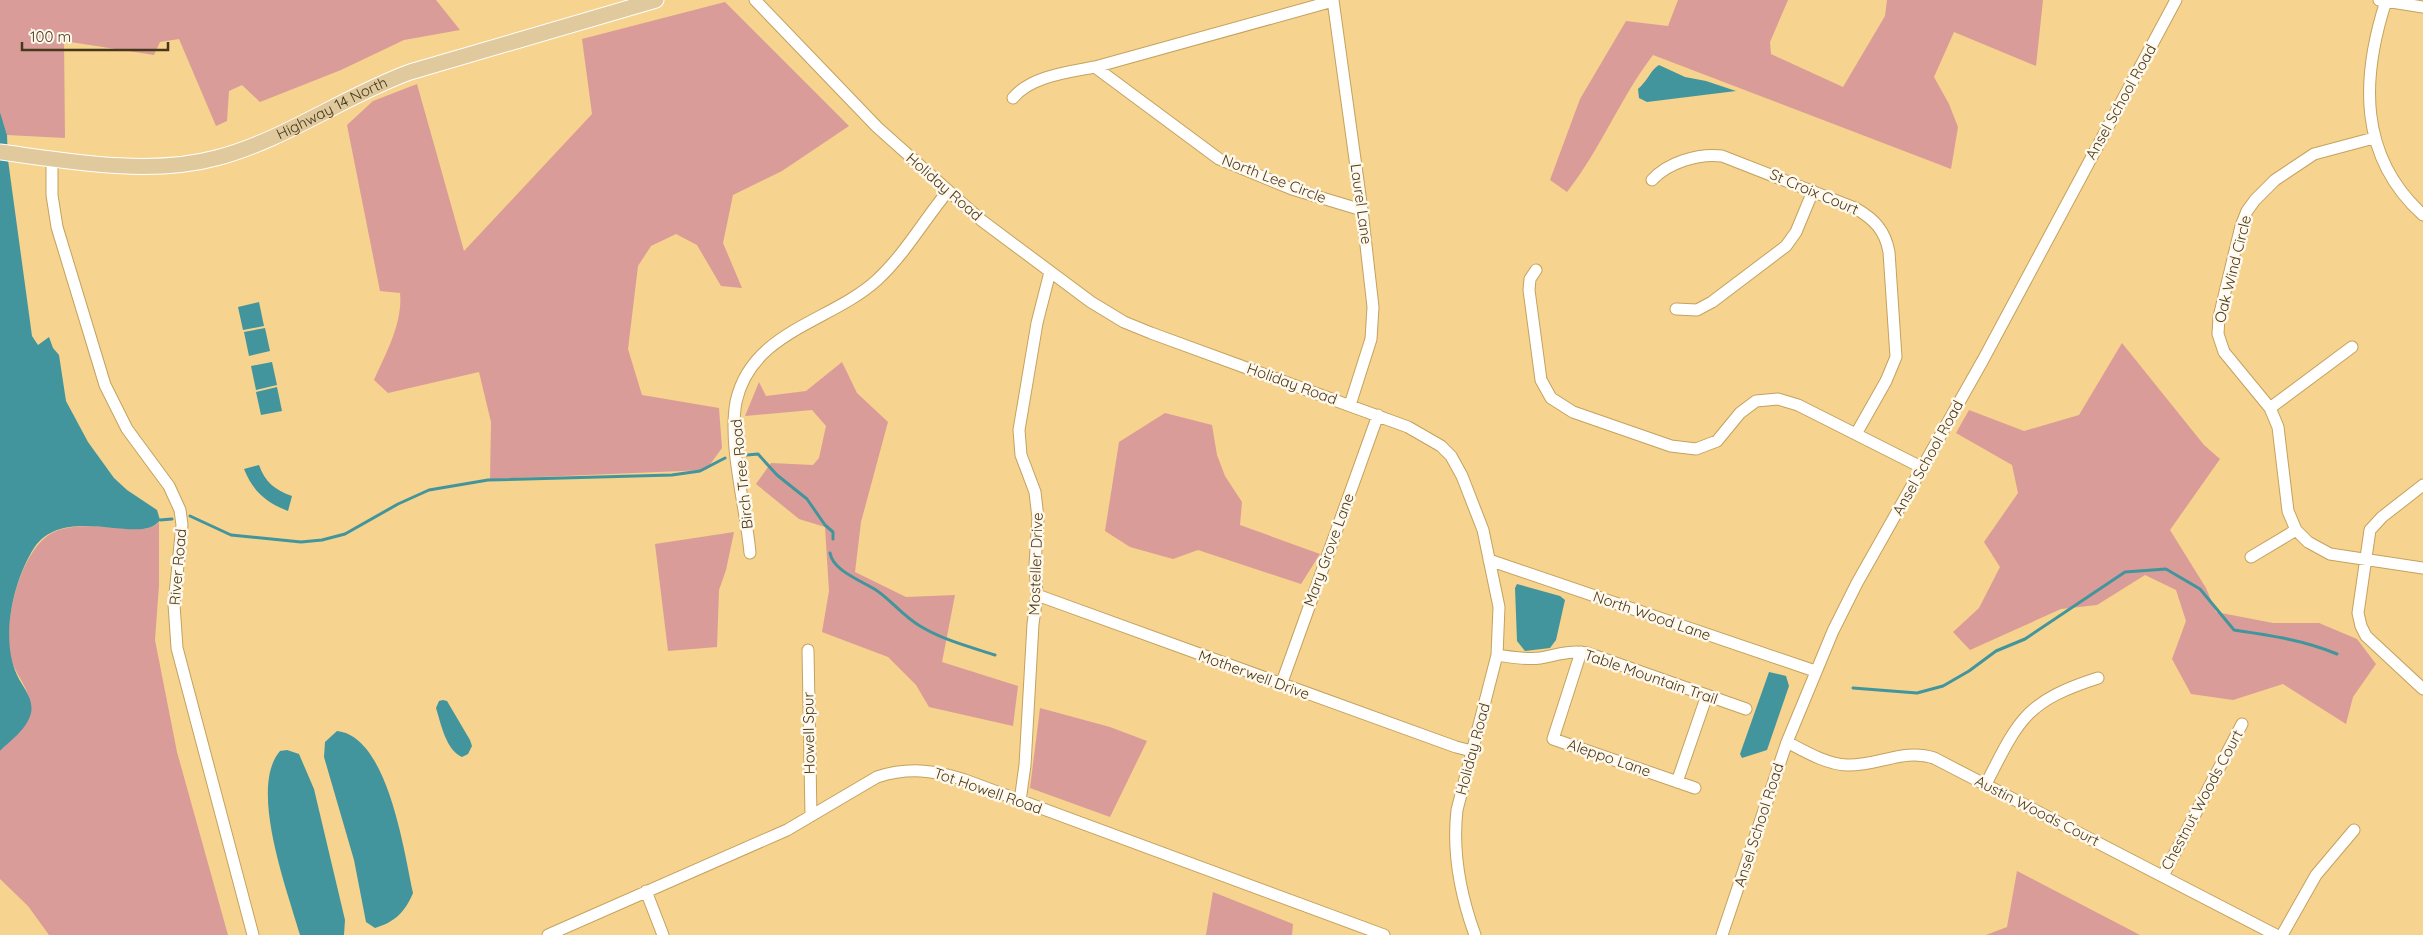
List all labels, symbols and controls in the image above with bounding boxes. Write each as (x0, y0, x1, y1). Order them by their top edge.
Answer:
scale bar (22, 20, 169, 52)
text: 100 m (30, 27, 71, 46)
street label: Ansel School Road (2081, 41, 2160, 163)
street label: Highway 14 North (273, 72, 390, 143)
street label: Holiday Road (902, 148, 986, 225)
street label: North Lee Circle (1219, 150, 1329, 207)
street label: Laurel Lane (1346, 162, 1377, 245)
street label: St Croix Court (1767, 164, 1862, 219)
street label: Oak Wind Circle (2210, 213, 2255, 325)
street label: Holiday Road (1245, 358, 1340, 409)
street label: Ansel School Road (1888, 397, 1967, 519)
street label: Birch Tree Road (726, 418, 757, 530)
street label: Mary Grove Lane (1299, 490, 1358, 609)
street label: Mosteller Drive (1024, 512, 1047, 616)
street label: River Road (165, 528, 190, 606)
street label: North Wood Lane (1591, 586, 1714, 645)
street label: Table Mountain Trail (1582, 645, 1720, 708)
street label: Motherwell Drive (1196, 646, 1312, 703)
street label: Howell Spur (798, 691, 819, 774)
street label: Holiday Road (1451, 701, 1494, 797)
street label: Chestnut Woods Court (2157, 726, 2247, 873)
street label: Aleppo Lane (1565, 734, 1653, 781)
street label: Ansel School Road (1730, 761, 1787, 889)
street label: Tot Howell Road (931, 763, 1045, 818)
street label: Austin Woods Court (1972, 771, 2103, 850)

